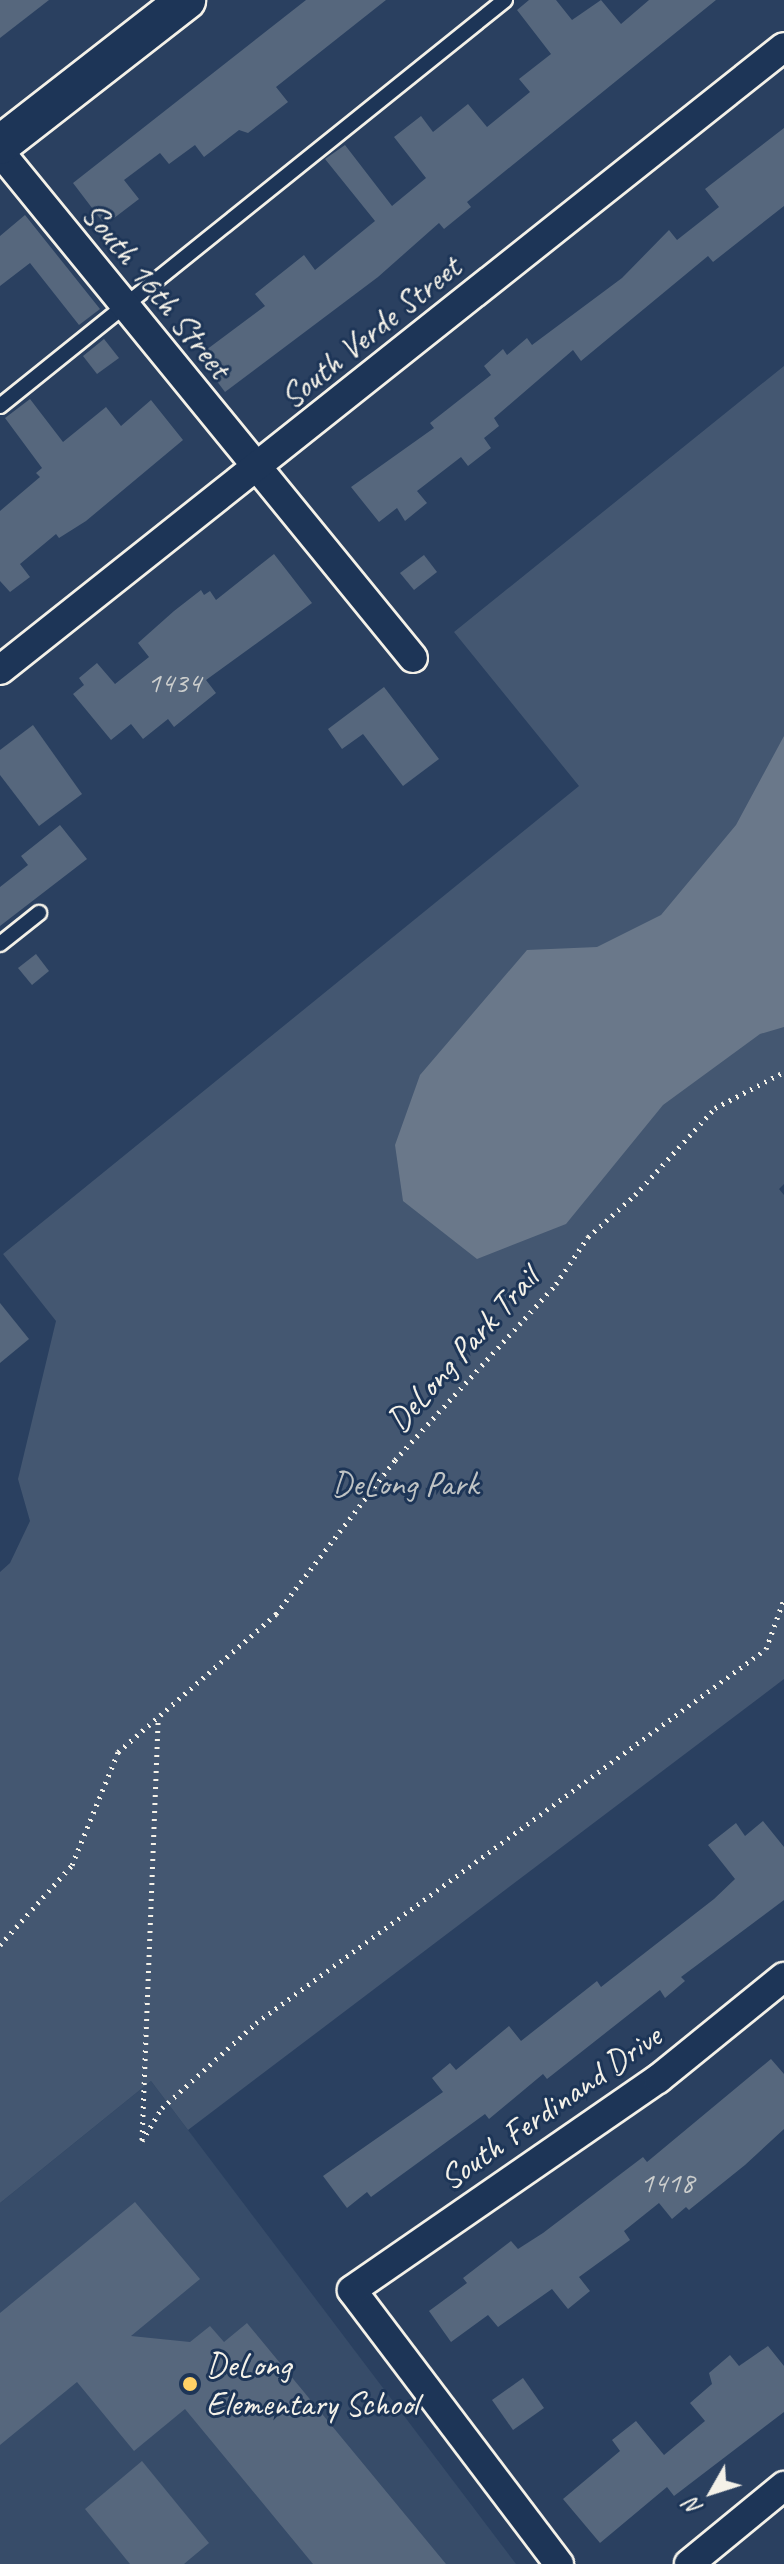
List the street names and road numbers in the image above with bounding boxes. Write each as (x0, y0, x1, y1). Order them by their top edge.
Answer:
street label: South 16th Street (73, 194, 241, 386)
street label: South Verde Street (271, 247, 469, 417)
street label: DeLong Park Trail (378, 1258, 546, 1440)
street label: South Ferdinand Drive (431, 2015, 669, 2199)

